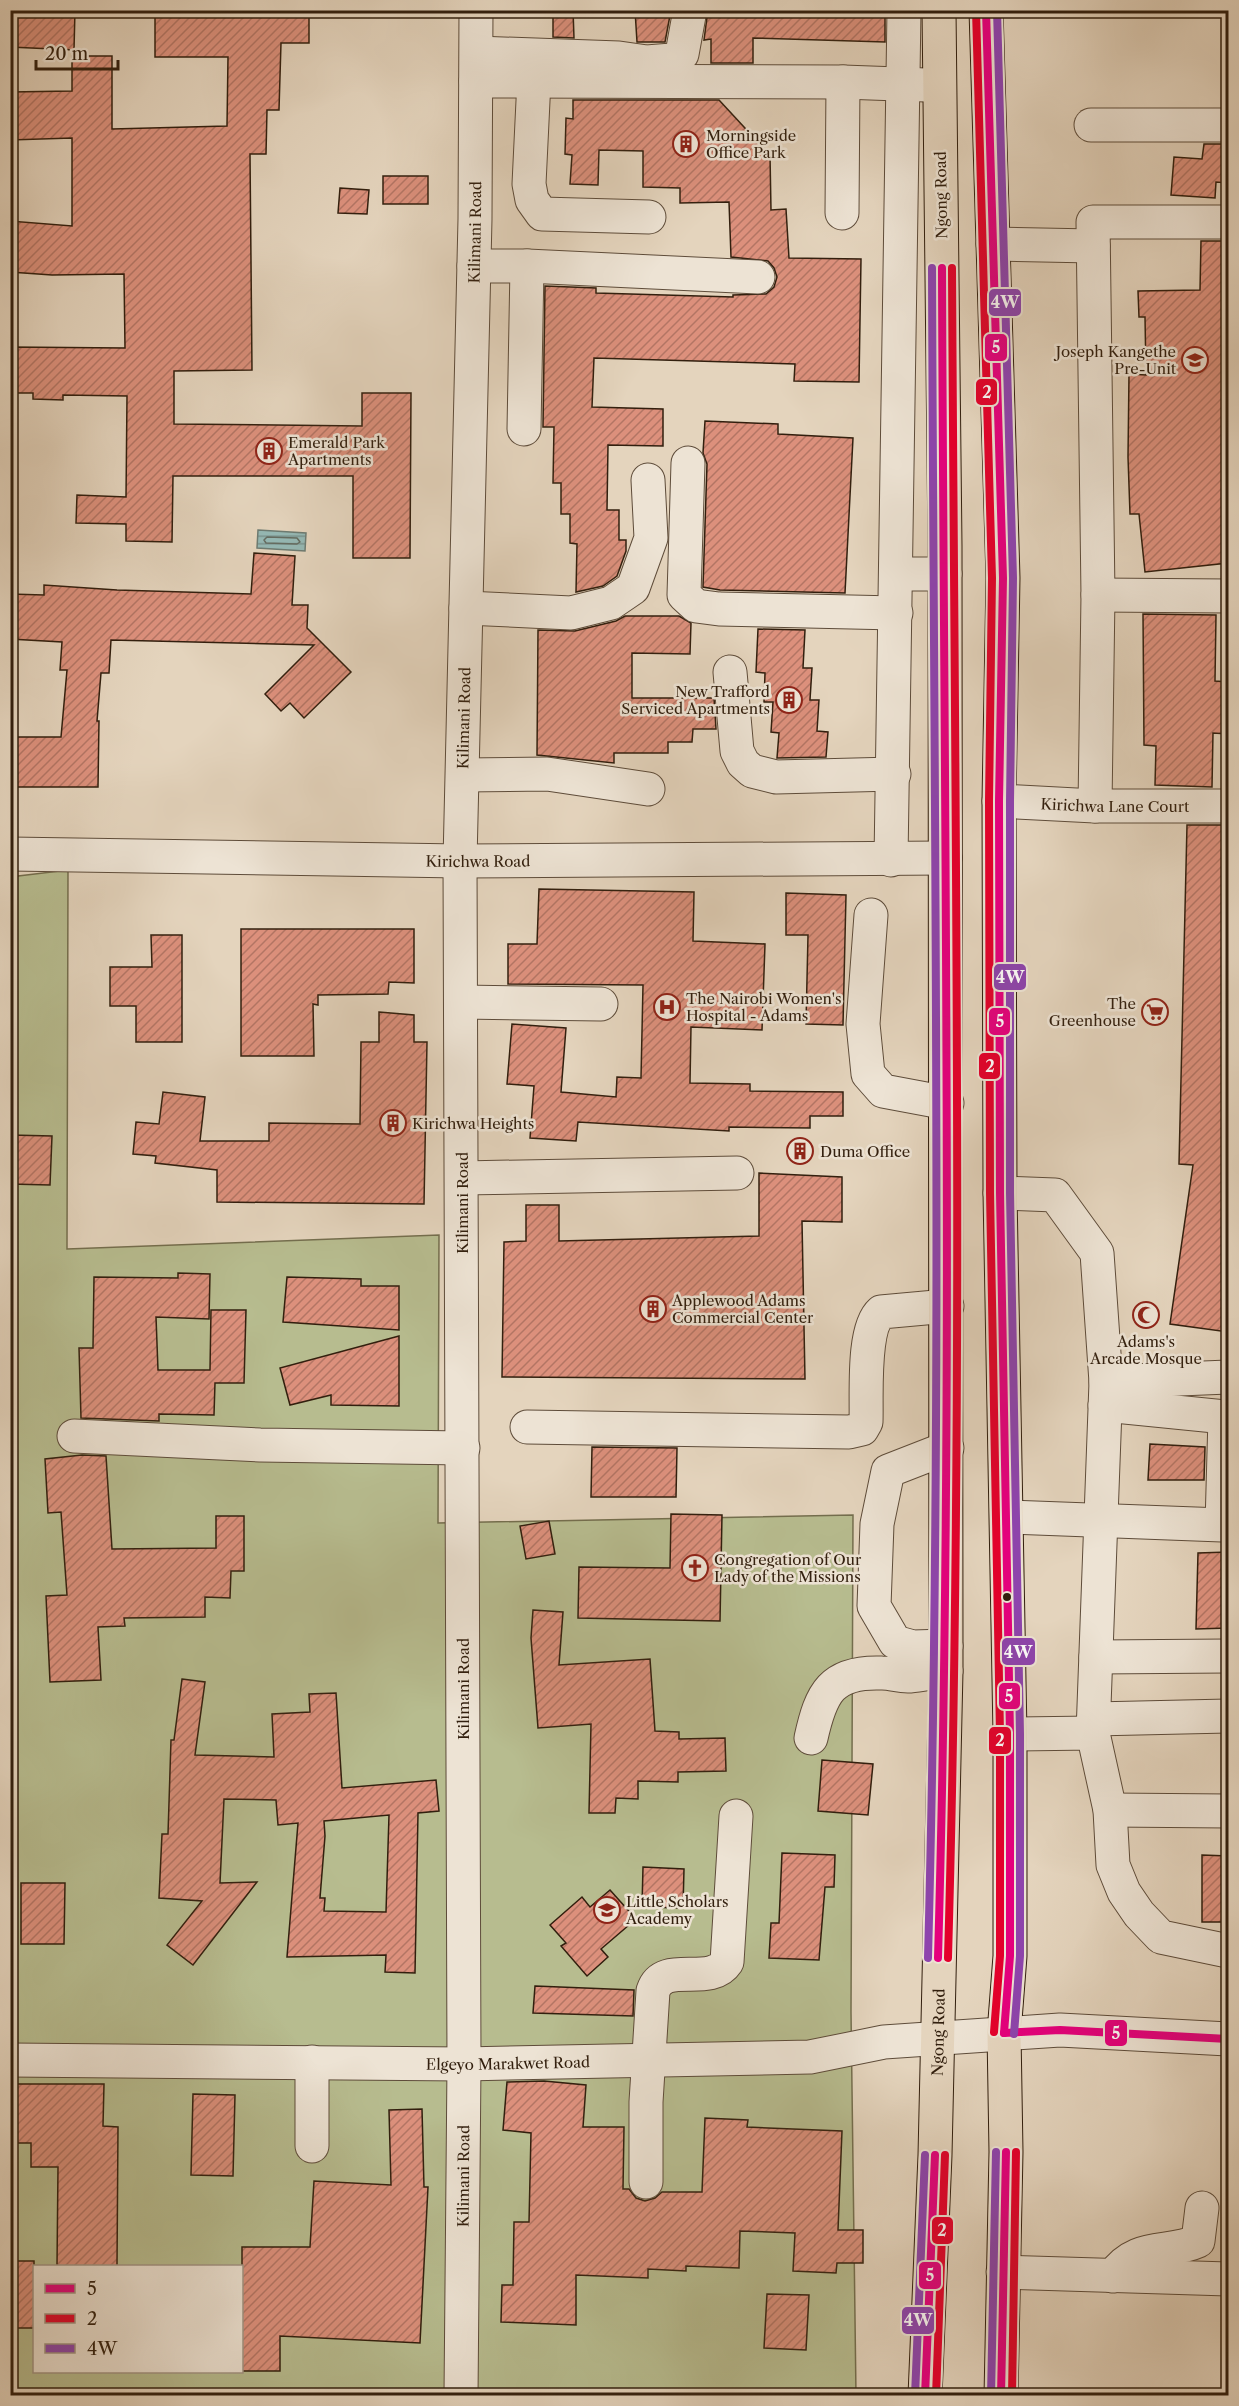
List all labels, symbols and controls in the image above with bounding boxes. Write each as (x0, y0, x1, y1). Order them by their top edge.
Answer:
scale bar (36, 33, 118, 71)
text: 20 m (45, 43, 89, 65)
place label: Morningside Office Park (706, 126, 796, 162)
building icon: Morningside Office Park (671, 129, 701, 159)
street label: Ngong Road (931, 151, 951, 239)
street label: Kilimani Road (464, 181, 485, 284)
line badge: 4W (988, 288, 1022, 317)
text: 4W (991, 292, 1020, 312)
line badge: 5 (984, 333, 1008, 362)
text: 5 (992, 337, 1001, 357)
place label: Joseph Kangethe Pre-Unit (1054, 342, 1177, 378)
school or university icon: Joseph Kangethe Pre-Unit (1180, 345, 1210, 375)
line badge: 2 (975, 378, 998, 406)
text: 2 (982, 382, 992, 402)
place label: Emerald Park Apartments (287, 433, 386, 469)
building icon: Emerald Park Apartments (254, 436, 284, 466)
street label: Kilimani Road (453, 667, 474, 769)
place label: New Trafford Serviced Apartments (621, 682, 770, 718)
building icon: New Trafford Serviced Apartments (774, 685, 804, 715)
street label: Kirichwa Lane Court (1040, 794, 1190, 816)
street label: Kirichwa Road (425, 851, 530, 871)
line badge: 4W (993, 963, 1027, 991)
text: 4W (996, 967, 1025, 987)
place label: The Nairobi Women's Hospital - Adams (686, 989, 841, 1025)
hospital icon: The Nairobi Women's Hospital - Adams (652, 992, 682, 1022)
place label: The Greenhouse (1049, 994, 1136, 1030)
supermarket icon: The Greenhouse (1140, 997, 1170, 1027)
line badge: 5 (988, 1007, 1011, 1036)
text: 5 (996, 1011, 1005, 1031)
line badge: 2 (978, 1052, 1001, 1080)
text: 2 (985, 1056, 995, 1076)
building icon: Kirichwa Heights (378, 1108, 408, 1138)
place label: Kirichwa Heights (412, 1114, 534, 1133)
building icon: Duma Office (785, 1136, 815, 1166)
place label: Duma Office (820, 1142, 910, 1161)
street label: Kilimani Road (453, 1152, 472, 1254)
place label: Applewood Adams Commercial Center (671, 1291, 814, 1327)
building icon: Applewood Adams Commercial Center (638, 1294, 668, 1324)
mosque icon: Adams's Arcade Mosque (1131, 1300, 1161, 1330)
place label: Adams's Arcade Mosque (1089, 1332, 1202, 1368)
place label: Congregation of Our Lady of the Missions (714, 1550, 862, 1586)
church icon: Congregation of Our Lady of the Missions (680, 1553, 710, 1583)
unlabelled marker (1001, 1591, 1013, 1603)
line badge: 4W (1001, 1637, 1036, 1666)
street label: Kilimani Road (454, 1638, 473, 1740)
text: 4W (1004, 1642, 1033, 1662)
line badge: 5 (998, 1682, 1021, 1710)
text: 5 (1005, 1686, 1014, 1706)
line badge: 2 (988, 1726, 1012, 1755)
text: 2 (995, 1730, 1005, 1750)
place label: Little Scholars Academy (625, 1892, 729, 1928)
school or university icon: Little Scholars Academy (592, 1895, 622, 1925)
street label: Ngong Road (927, 1988, 948, 2076)
line badge: 5 (1104, 2019, 1128, 2047)
text: 5 (1112, 2023, 1121, 2043)
street label: Elgeyo Marakwet Road (426, 2052, 590, 2074)
street label: Kilimani Road (453, 2125, 473, 2227)
line badge: 2 (931, 2216, 954, 2245)
text: 2 (937, 2220, 947, 2240)
line badge: 5 (918, 2261, 942, 2290)
legend (33, 2265, 243, 2373)
text: 5 (926, 2265, 935, 2285)
text: 5 (87, 2278, 97, 2300)
line badge: 4W (901, 2306, 935, 2335)
text: 2 (87, 2308, 97, 2330)
text: 4W (904, 2310, 933, 2330)
text: 4W (87, 2338, 118, 2360)

